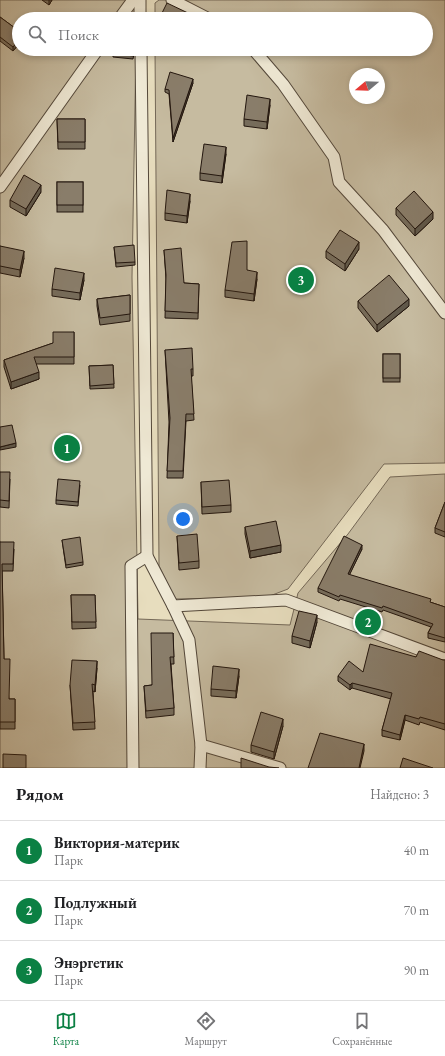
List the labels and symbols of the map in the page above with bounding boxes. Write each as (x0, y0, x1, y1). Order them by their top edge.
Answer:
north arrow (349, 68, 385, 104)
pin: 3 (288, 265, 314, 295)
pin: 1 (54, 433, 80, 463)
your location (173, 509, 193, 529)
pin: 2 (355, 607, 381, 637)

